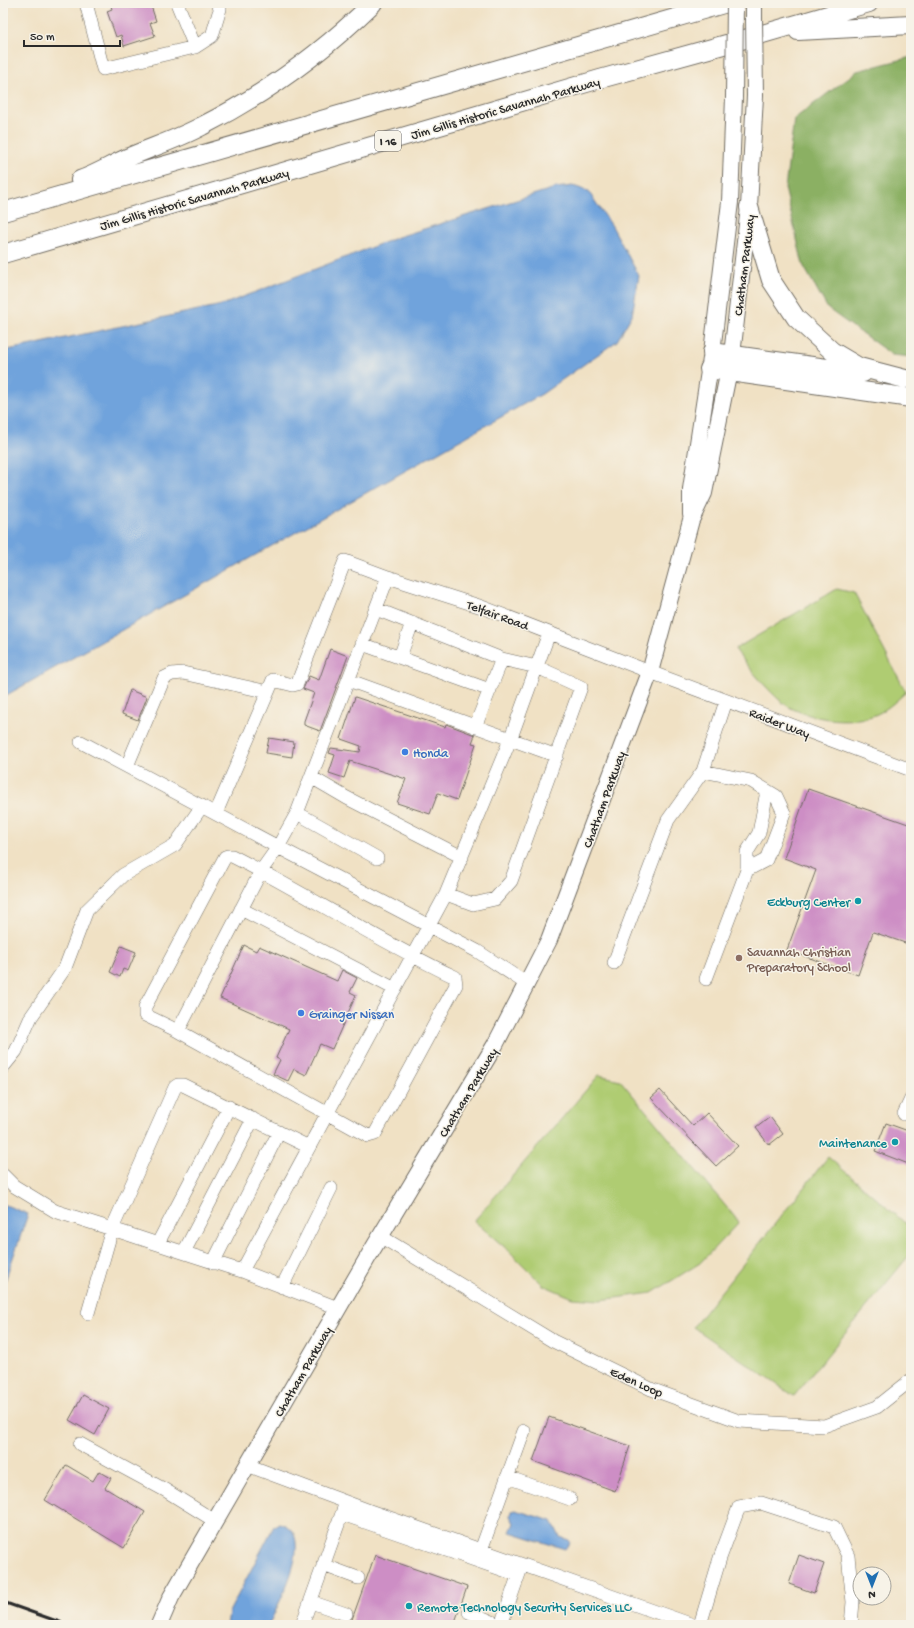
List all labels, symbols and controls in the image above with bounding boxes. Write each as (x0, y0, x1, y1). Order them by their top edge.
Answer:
scale bar (24, 22, 120, 48)
text: 50 m (30, 31, 55, 45)
street label: Jim Gillis Historic Savannah Parkway (410, 75, 602, 144)
road number: I 16 (375, 131, 401, 151)
street label: Jim Gillis Historic Savannah Parkway (99, 166, 291, 235)
street label: Chatham Parkway (732, 213, 759, 317)
street label: Telfair Road (463, 598, 531, 635)
street label: Raider Way (747, 706, 812, 743)
marker: Honda (400, 747, 410, 757)
place label: Honda (413, 747, 449, 762)
street label: Chatham Parkway (581, 749, 630, 850)
place label: Eckburg Center (767, 896, 851, 911)
marker: Eckburg Center (853, 896, 863, 906)
place label: Savannah Christian Preparatory School (746, 946, 851, 976)
marker: Savannah Christian Preparatory School (734, 953, 744, 963)
marker: Grainger Nissan (296, 1008, 306, 1018)
place label: Grainger Nissan (309, 1008, 395, 1023)
street label: Chatham Parkway (437, 1045, 502, 1141)
place label: Maintenance (819, 1137, 887, 1152)
marker: Maintenance (890, 1137, 900, 1147)
street label: Chatham Parkway (272, 1324, 336, 1420)
street label: Eden Loop (607, 1365, 665, 1402)
north arrow (852, 1566, 892, 1606)
text: N (868, 1588, 876, 1600)
marker: Remote Technology Security Services LLC (404, 1601, 414, 1611)
place label: Remote Technology Security Services LLC (417, 1601, 632, 1616)

